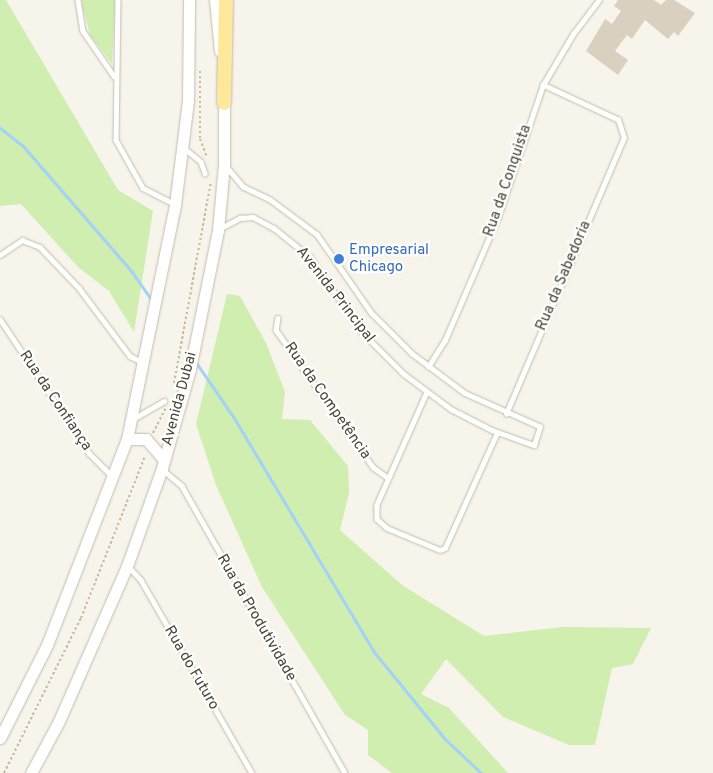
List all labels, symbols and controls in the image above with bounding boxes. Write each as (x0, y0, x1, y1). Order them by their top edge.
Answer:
street label: Rua da Conquista (480, 123, 536, 239)
street label: Rua da Sabedoria (533, 218, 595, 334)
place label: Empresarial Chicago (349, 241, 429, 276)
street label: Avenida Principal (292, 243, 378, 347)
marker: Empresarial Chicago (333, 253, 345, 265)
street label: Rua da Competência (280, 339, 374, 463)
street label: Rua da Confiança (15, 348, 95, 454)
street label: Avenida Dubai (159, 350, 201, 448)
street label: Rua da Produtividade (212, 551, 300, 685)
street label: Rua do Futuro (160, 623, 222, 713)

